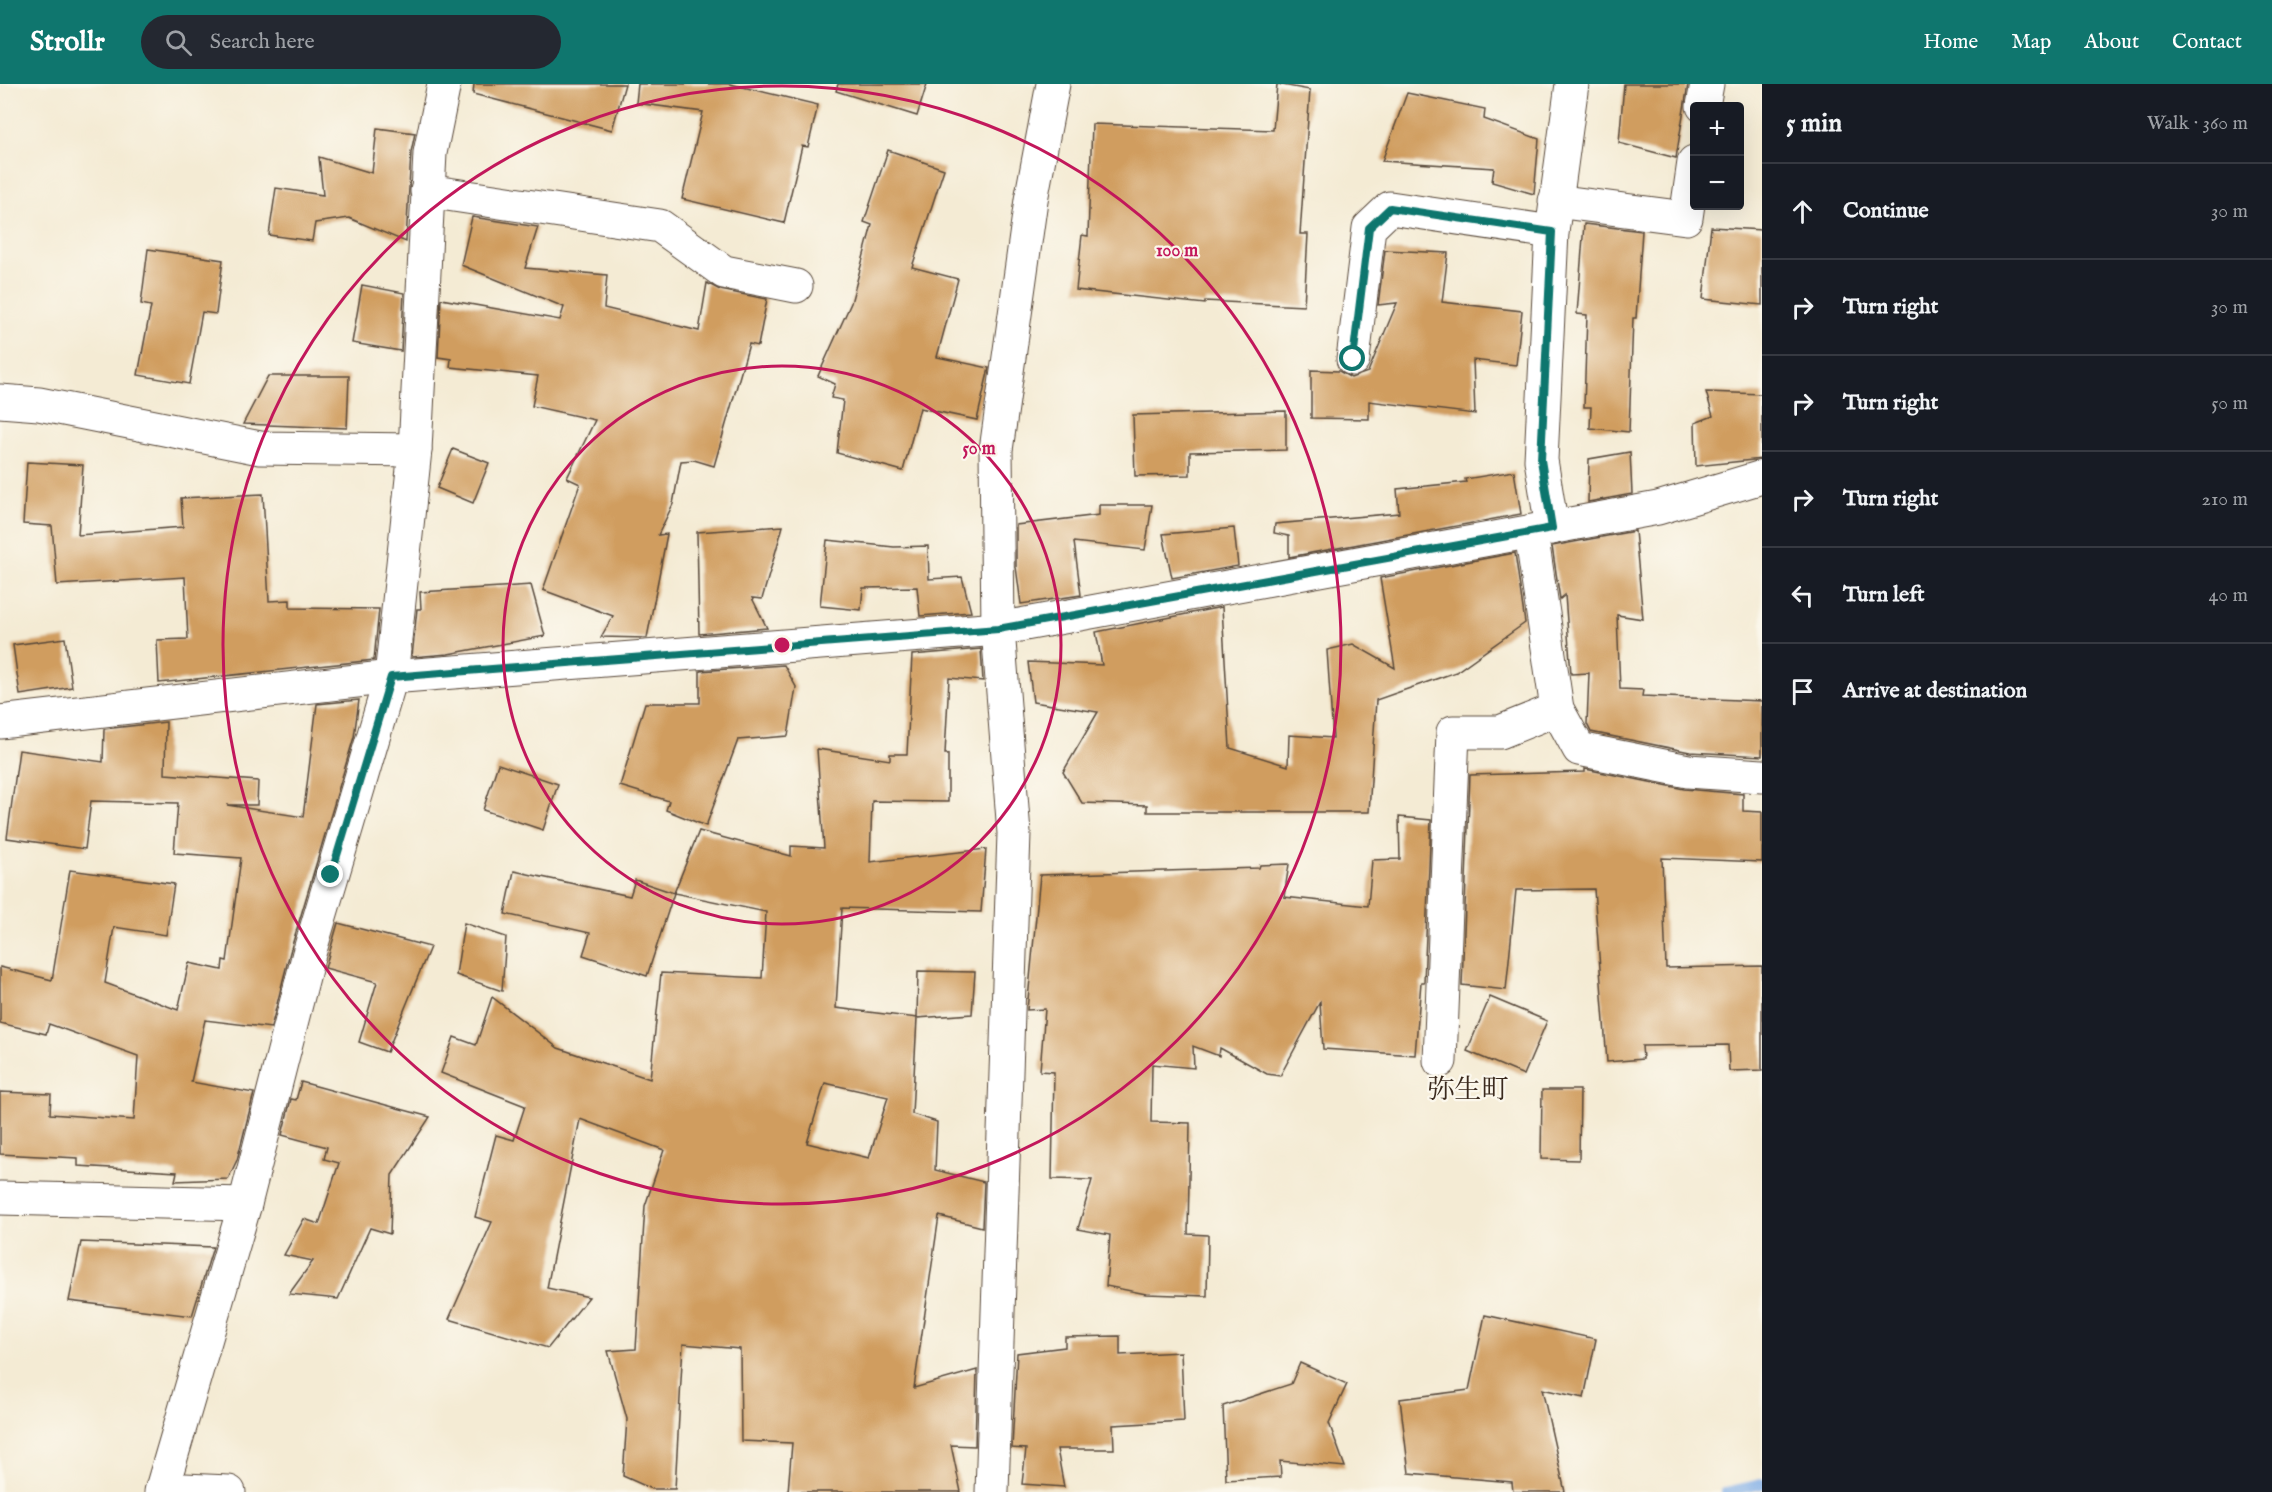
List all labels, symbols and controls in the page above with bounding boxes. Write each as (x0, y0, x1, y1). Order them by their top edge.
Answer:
search box (141, 15, 561, 69)
text: Strollr (30, 25, 105, 60)
icon: search (162, 26, 195, 59)
text: Search here (210, 28, 315, 56)
text: Home (1923, 29, 1978, 56)
text: Map (2011, 29, 2051, 56)
text: About (2084, 29, 2139, 56)
text: Contact (2172, 29, 2242, 56)
map controls (1690, 102, 1744, 210)
button: + (1690, 102, 1744, 156)
text: 5 min (1786, 107, 1842, 140)
text: Walk · 360 m (2147, 111, 2248, 136)
button: − (1690, 156, 1744, 210)
icon: ahead (1786, 195, 1819, 228)
text: Continue (1843, 197, 1929, 225)
text: 30 m (2211, 199, 2248, 224)
text: 100 m (1156, 240, 1198, 263)
icon: right (1786, 291, 1819, 324)
text: Turn right (1843, 293, 1938, 321)
text: 30 m (2211, 295, 2248, 320)
route start (1339, 345, 1365, 371)
icon: right (1786, 387, 1819, 420)
text: Turn right (1843, 389, 1938, 417)
text: 50 m (2211, 391, 2248, 416)
text: 50 m (962, 438, 996, 461)
icon: right (1786, 483, 1819, 516)
text: Turn right (1843, 485, 1938, 513)
text: 210 m (2202, 487, 2248, 512)
icon: left (1786, 579, 1819, 612)
text: Turn left (1843, 581, 1925, 609)
text: 40 m (2209, 583, 2248, 608)
centre of rings (772, 635, 792, 655)
icon: arrive (1786, 675, 1819, 708)
text: Arrive at destination (1843, 677, 2027, 705)
route end (317, 861, 343, 887)
district label: 弥生町 (1428, 1074, 1509, 1108)

